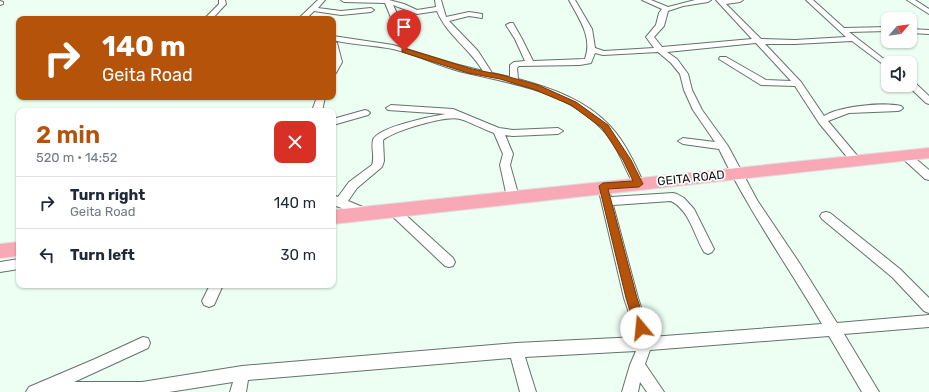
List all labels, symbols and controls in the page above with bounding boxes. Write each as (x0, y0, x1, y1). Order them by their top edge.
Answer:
pin (387, 10, 421, 51)
north arrow (881, 12, 917, 48)
map controls (881, 12, 917, 92)
icon: arrive (393, 16, 415, 38)
text: 140 m (102, 30, 186, 63)
icon: right (36, 32, 88, 84)
button: sound (881, 56, 917, 92)
text: Geita Road (102, 64, 193, 86)
text: 2 min (36, 121, 100, 149)
button: close (274, 121, 316, 163)
text: 520 m · 14:52 (36, 150, 117, 165)
street label: GEITA ROAD (657, 168, 725, 188)
text: Turn right (70, 186, 145, 204)
icon: right (36, 192, 58, 214)
text: 140 m (274, 194, 316, 212)
text: Geita Road (70, 204, 136, 219)
icon: left (36, 244, 58, 266)
text: Turn left (70, 246, 135, 264)
text: 30 m (280, 246, 316, 264)
position arrow (620, 307, 662, 349)

